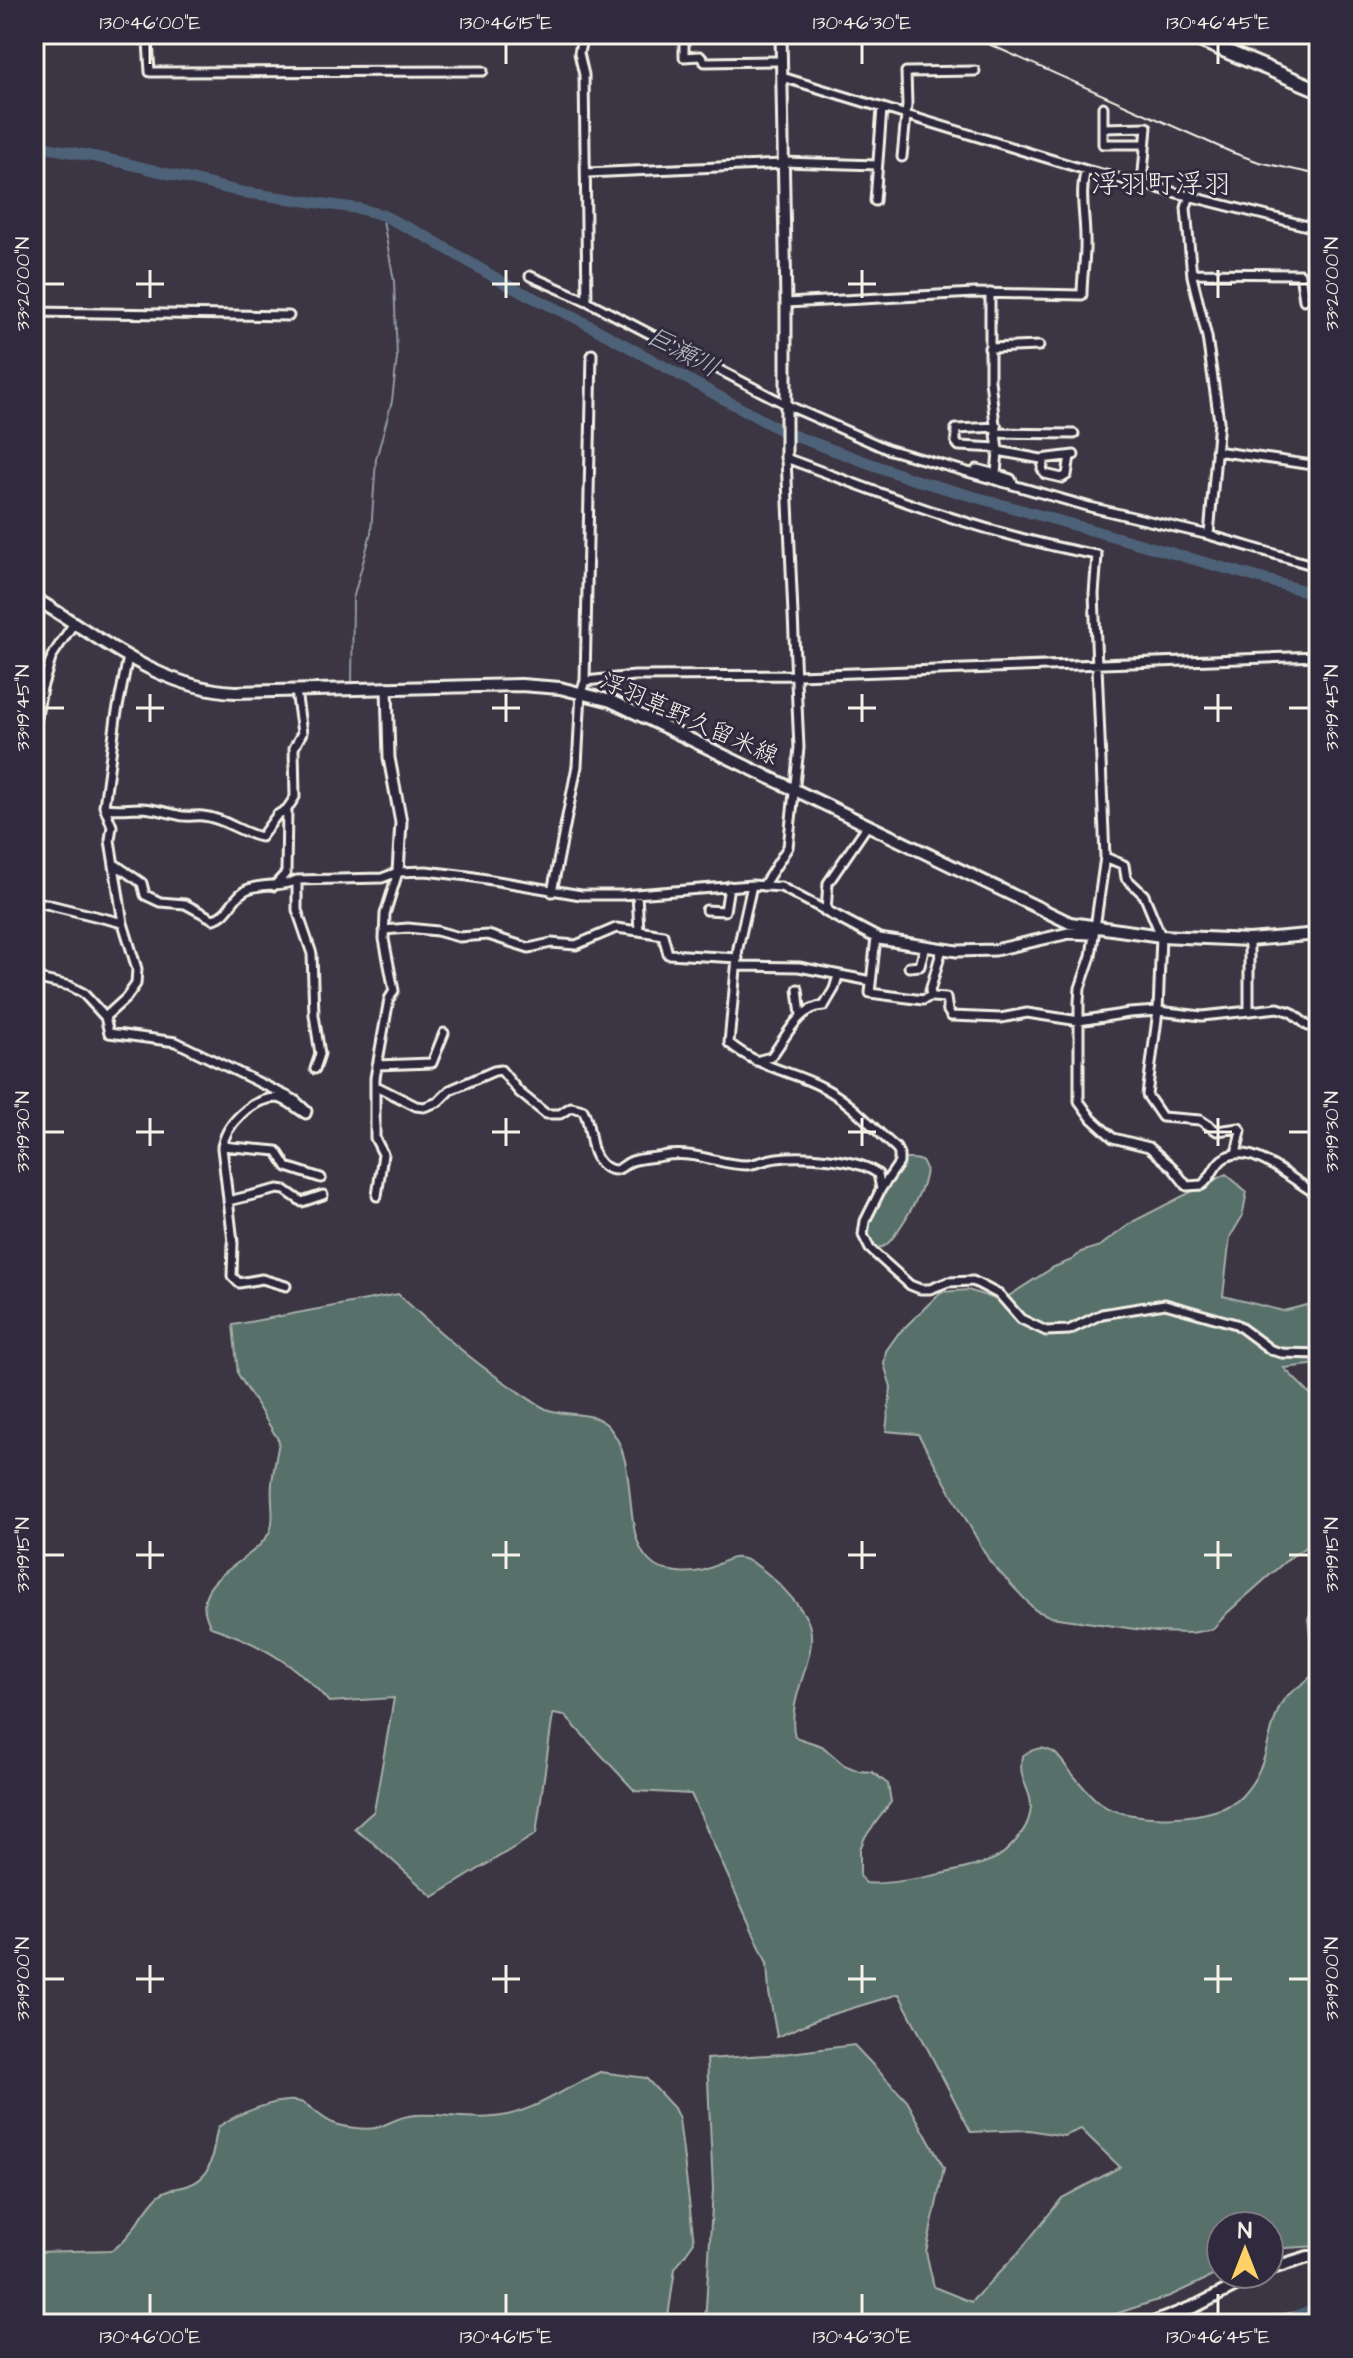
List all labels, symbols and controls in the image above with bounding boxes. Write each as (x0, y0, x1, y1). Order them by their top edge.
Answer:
text: 130°46'00"E (100, 9, 201, 37)
text: 130°46'15"E (460, 9, 552, 37)
text: 130°46'30"E (813, 9, 911, 37)
text: 130°46'45"E (1166, 9, 1270, 37)
district label: 浮羽町浮羽 (1091, 165, 1231, 204)
text: 33°20'00"N (9, 237, 37, 331)
text: 33°20'00"N (1318, 237, 1346, 331)
water label: 巨瀬川 (640, 318, 726, 386)
street label: 浮羽草野久留米線 (594, 664, 784, 774)
text: 33°19'45"N (9, 665, 37, 751)
text: 33°19'45"N (1318, 665, 1346, 751)
text: 33°19'30"N (9, 1091, 37, 1173)
text: 33°19'30"N (1318, 1091, 1346, 1173)
text: 33°19'15"N (9, 1517, 37, 1593)
text: 33°19'15"N (1318, 1517, 1346, 1593)
text: 33°19'00"N (9, 1937, 37, 2021)
text: 33°19'00"N (1318, 1937, 1346, 2021)
north arrow (1205, 2210, 1285, 2290)
text: N (1238, 2216, 1252, 2247)
text: 130°46'00"E (100, 2323, 201, 2351)
text: 130°46'15"E (460, 2323, 552, 2351)
text: 130°46'30"E (813, 2323, 911, 2351)
text: 130°46'45"E (1166, 2323, 1270, 2351)

